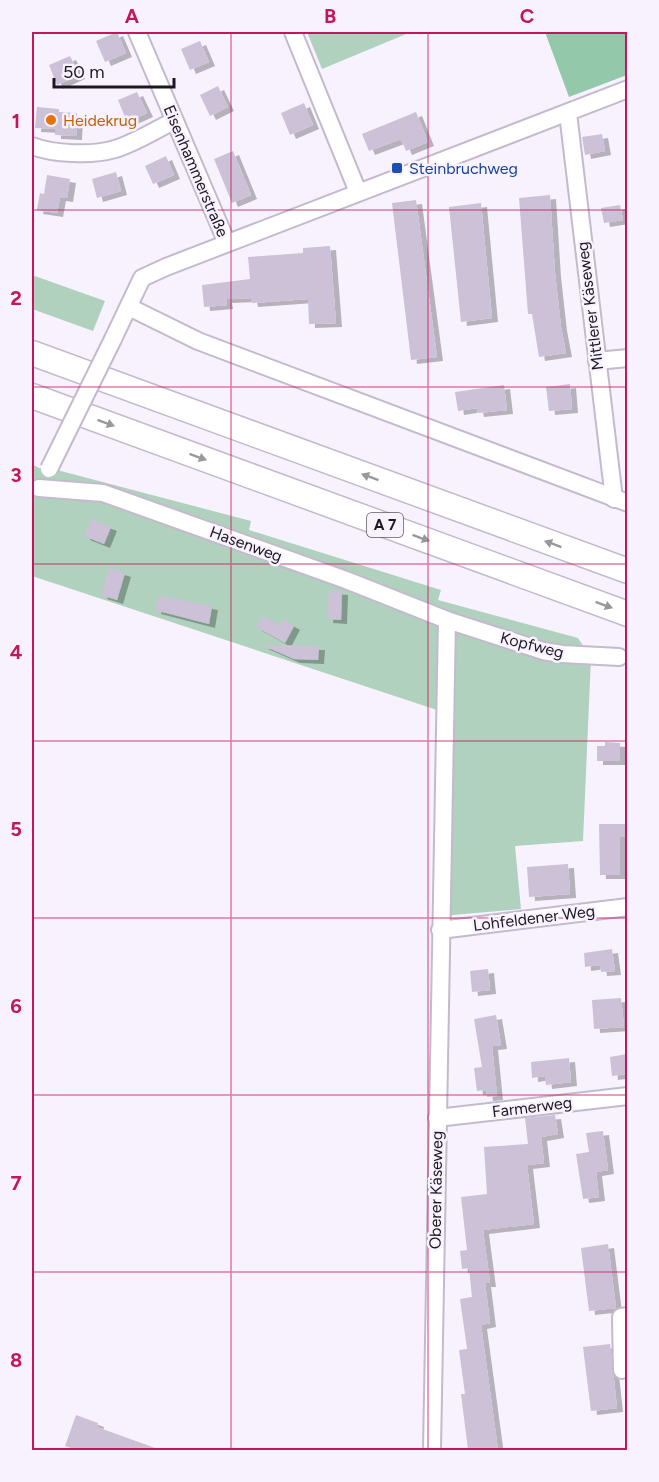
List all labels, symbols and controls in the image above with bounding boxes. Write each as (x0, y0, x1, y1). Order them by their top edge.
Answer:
text: A (125, 4, 140, 28)
text: B (324, 4, 336, 28)
text: C (520, 4, 534, 28)
scale bar (54, 51, 174, 89)
text: 50 m (63, 61, 105, 83)
street label: Eisenhammerstraße (160, 102, 233, 240)
text: 1 (12, 109, 20, 133)
place label: Heidekrug (63, 111, 137, 130)
marker: Heidekrug (44, 113, 58, 127)
place label: Steinbruchweg (409, 159, 518, 178)
marker: Steinbruchweg (390, 161, 404, 175)
street label: Mittlerer Käseweg (573, 241, 607, 371)
text: 2 (10, 286, 22, 310)
one-way arrow (97, 419, 115, 429)
one-way arrow (189, 453, 207, 462)
text: 3 (10, 463, 22, 487)
one-way arrow (361, 471, 379, 481)
road number: A 7 (367, 513, 403, 537)
street label: Hasenweg (207, 522, 285, 566)
one-way arrow (412, 534, 430, 544)
one-way arrow (544, 538, 562, 548)
one-way arrow (595, 601, 613, 610)
street label: Kopfweg (498, 628, 566, 662)
text: 4 (10, 640, 23, 664)
text: 5 (10, 817, 22, 841)
street label: Lohfeldener Weg (472, 901, 596, 935)
text: 6 (10, 994, 22, 1018)
street label: Farmerweg (491, 1093, 573, 1121)
street label: Oberer Käseweg (425, 1131, 447, 1249)
text: 7 (10, 1171, 22, 1195)
text: 8 (10, 1348, 22, 1372)

